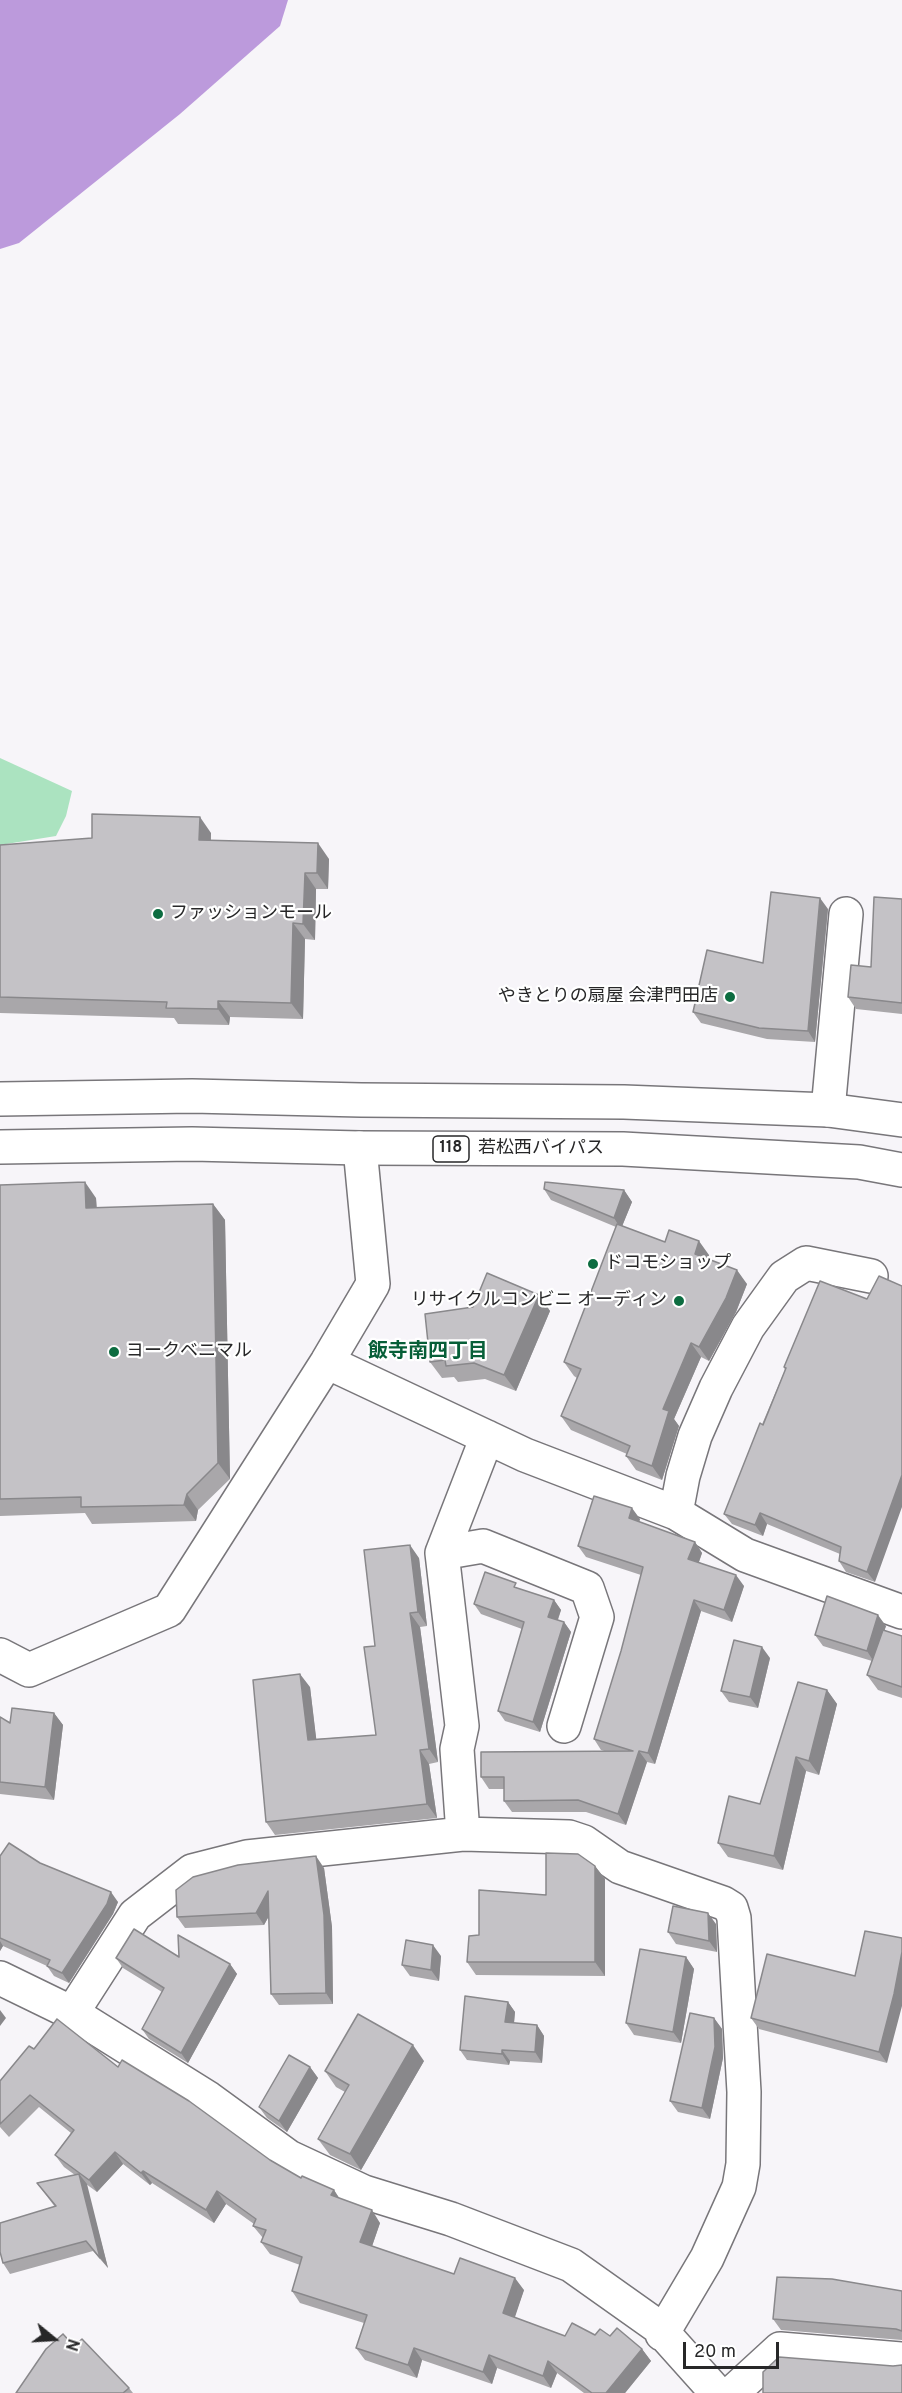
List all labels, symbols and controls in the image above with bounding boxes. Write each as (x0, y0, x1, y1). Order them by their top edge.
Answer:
place label: ファッションモール (170, 903, 332, 925)
marker: ファッションモール (151, 907, 165, 921)
place label: やきとりの扇屋 会津門田店 (498, 986, 718, 1008)
marker: やきとりの扇屋 会津門田店 (723, 990, 737, 1004)
road number: 118 (433, 1136, 469, 1162)
street label: 若松西バイパス (478, 1138, 604, 1160)
place label: ドコモショップ (605, 1253, 731, 1275)
marker: ドコモショップ (586, 1257, 600, 1271)
place label: リサイクルコンビニ オーディン (411, 1290, 667, 1312)
marker: リサイクルコンビニ オーディン (672, 1294, 686, 1308)
place label: ヨークベニマル (126, 1341, 252, 1363)
district label: 飯寺南四丁目 (368, 1341, 488, 1365)
marker: ヨークベニマル (107, 1345, 121, 1359)
north arrow (24, 2309, 84, 2369)
scale bar (686, 2330, 782, 2368)
text: N (60, 2336, 82, 2353)
text: 20 m (694, 2341, 736, 2364)

